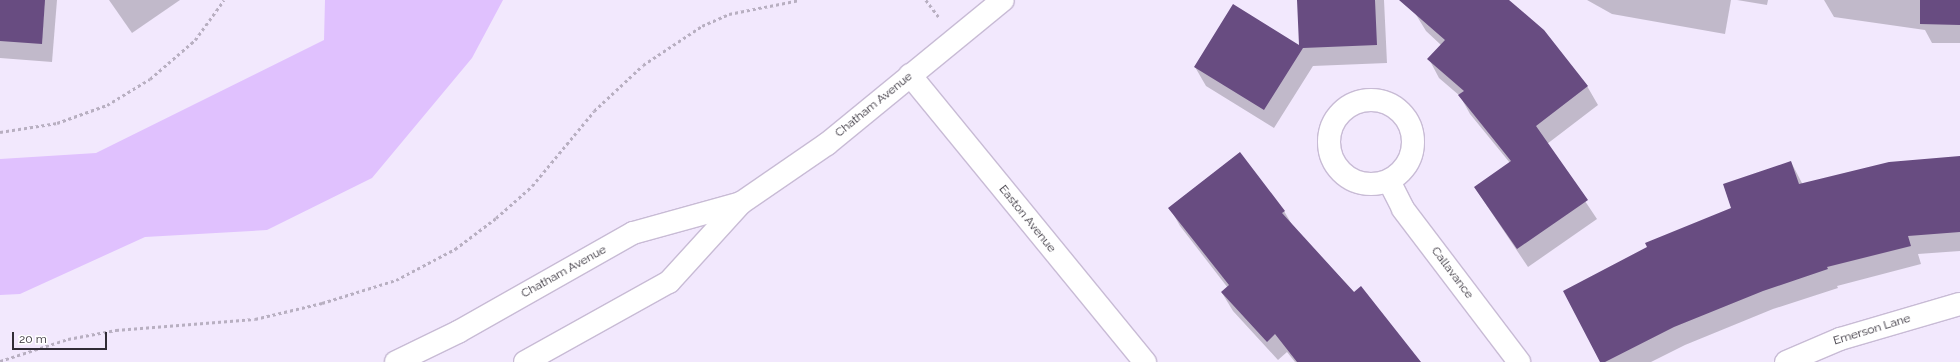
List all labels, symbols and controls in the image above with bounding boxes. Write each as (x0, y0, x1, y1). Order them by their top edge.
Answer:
street label: Chatham Avenue (832, 69, 916, 141)
street label: Easton Avenue (995, 182, 1059, 256)
street label: Chatham Avenue (519, 243, 609, 301)
street label: Callavance (1428, 244, 1476, 302)
street label: Emerson Lane (1832, 311, 1912, 349)
scale bar (14, 324, 109, 350)
text: 20 m (19, 332, 47, 346)

